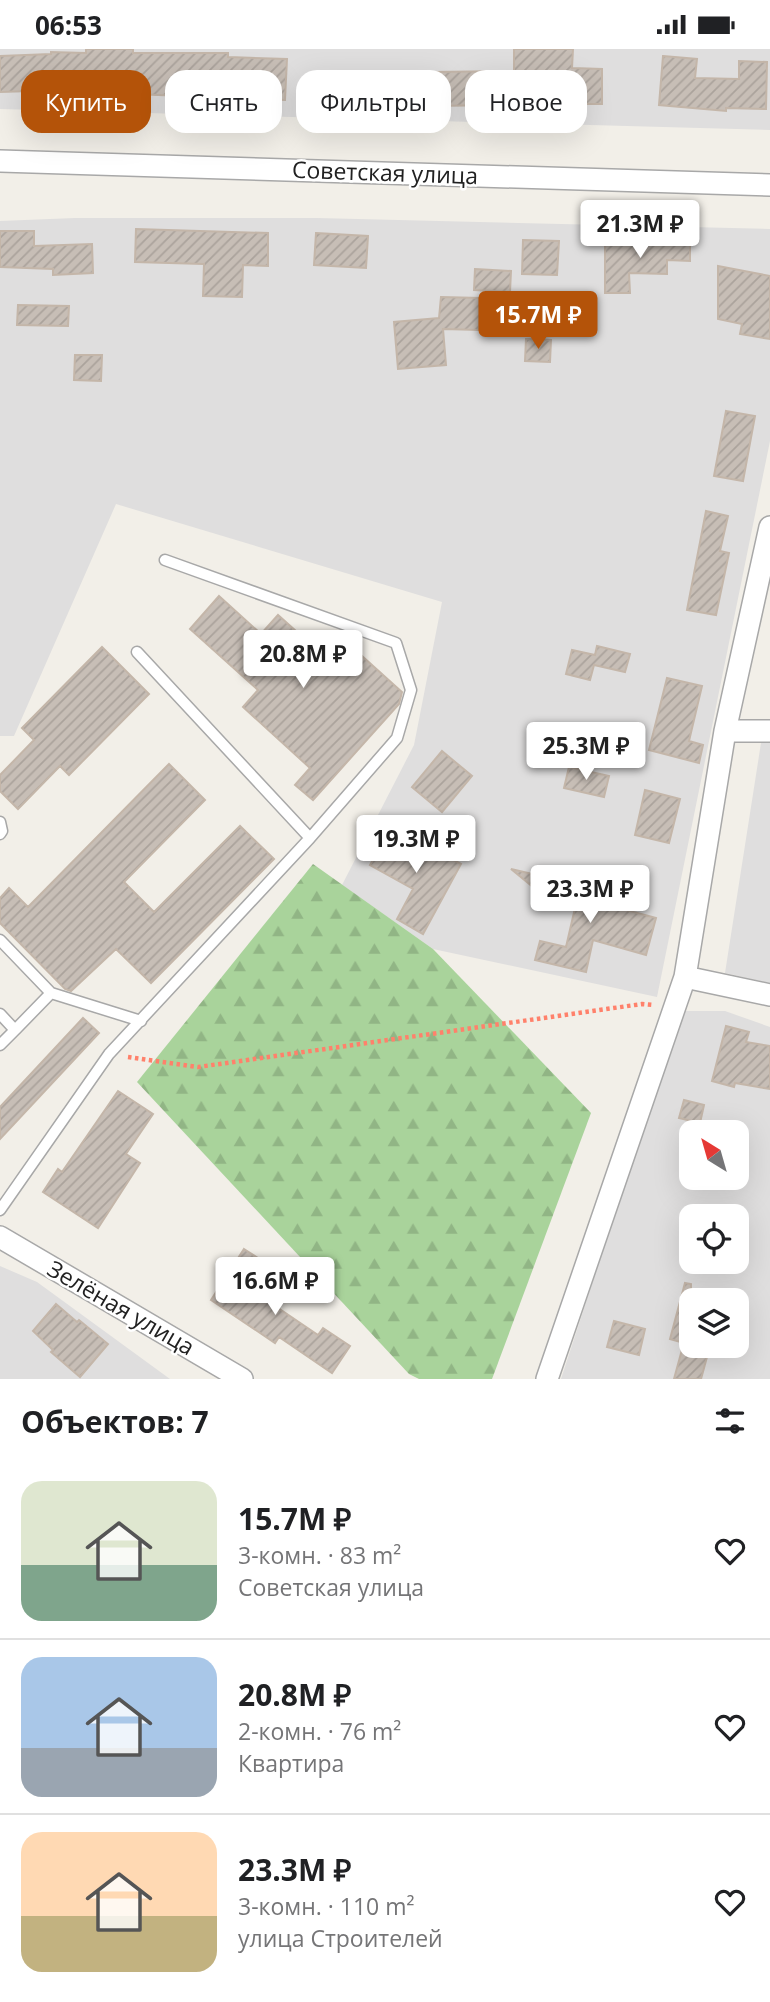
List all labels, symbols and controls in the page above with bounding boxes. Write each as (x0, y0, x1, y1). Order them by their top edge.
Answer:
text: 06:53 (35, 7, 102, 43)
chip: Купить (21, 70, 151, 133)
chip: Снять (165, 70, 282, 133)
chip: Фильтры (296, 70, 451, 133)
chip: Новое (465, 70, 587, 133)
street label: Советская улица (291, 153, 479, 191)
pin: 21.3M ₽ (575, 201, 705, 260)
text: 21.3M ₽ (596, 207, 684, 239)
pin: 15.7M ₽ (473, 292, 603, 351)
text: 15.7M ₽ (494, 298, 582, 330)
pin: 20.8M ₽ (238, 631, 368, 690)
text: 20.8M ₽ (259, 637, 347, 669)
pin: 25.3M ₽ (521, 723, 651, 782)
text: 25.3M ₽ (542, 729, 630, 761)
pin: 19.3M ₽ (351, 815, 481, 875)
text: 19.3M ₽ (372, 822, 460, 854)
pin: 23.3M ₽ (525, 865, 655, 925)
text: 23.3M ₽ (546, 872, 634, 904)
north arrow (679, 1120, 749, 1190)
map controls (679, 1120, 749, 1358)
button: locate (679, 1204, 749, 1274)
street label: Зелёная улица (42, 1252, 201, 1362)
pin: 16.6M ₽ (210, 1257, 340, 1317)
text: 16.6M ₽ (231, 1264, 319, 1296)
button: layers (679, 1288, 749, 1358)
text: Объектов: 7 (21, 1401, 209, 1442)
icon: filters (711, 1402, 749, 1440)
text: 15.7M ₽ (238, 1498, 352, 1539)
icon: home (77, 1509, 161, 1593)
icon: heart (711, 1532, 749, 1570)
text: 3-комн. · 83 m² (238, 1539, 401, 1571)
text: Советская улица (238, 1571, 424, 1603)
text: 20.8M ₽ (238, 1674, 352, 1715)
icon: home (77, 1685, 161, 1769)
icon: heart (711, 1708, 749, 1746)
text: 2-комн. · 76 m² (238, 1715, 401, 1747)
text: Квартира (238, 1747, 344, 1779)
text: 23.3M ₽ (238, 1849, 352, 1890)
icon: home (77, 1860, 161, 1944)
icon: heart (711, 1883, 749, 1921)
text: 3-комн. · 110 m² (238, 1890, 414, 1922)
text: улица Строителей (238, 1922, 443, 1954)

